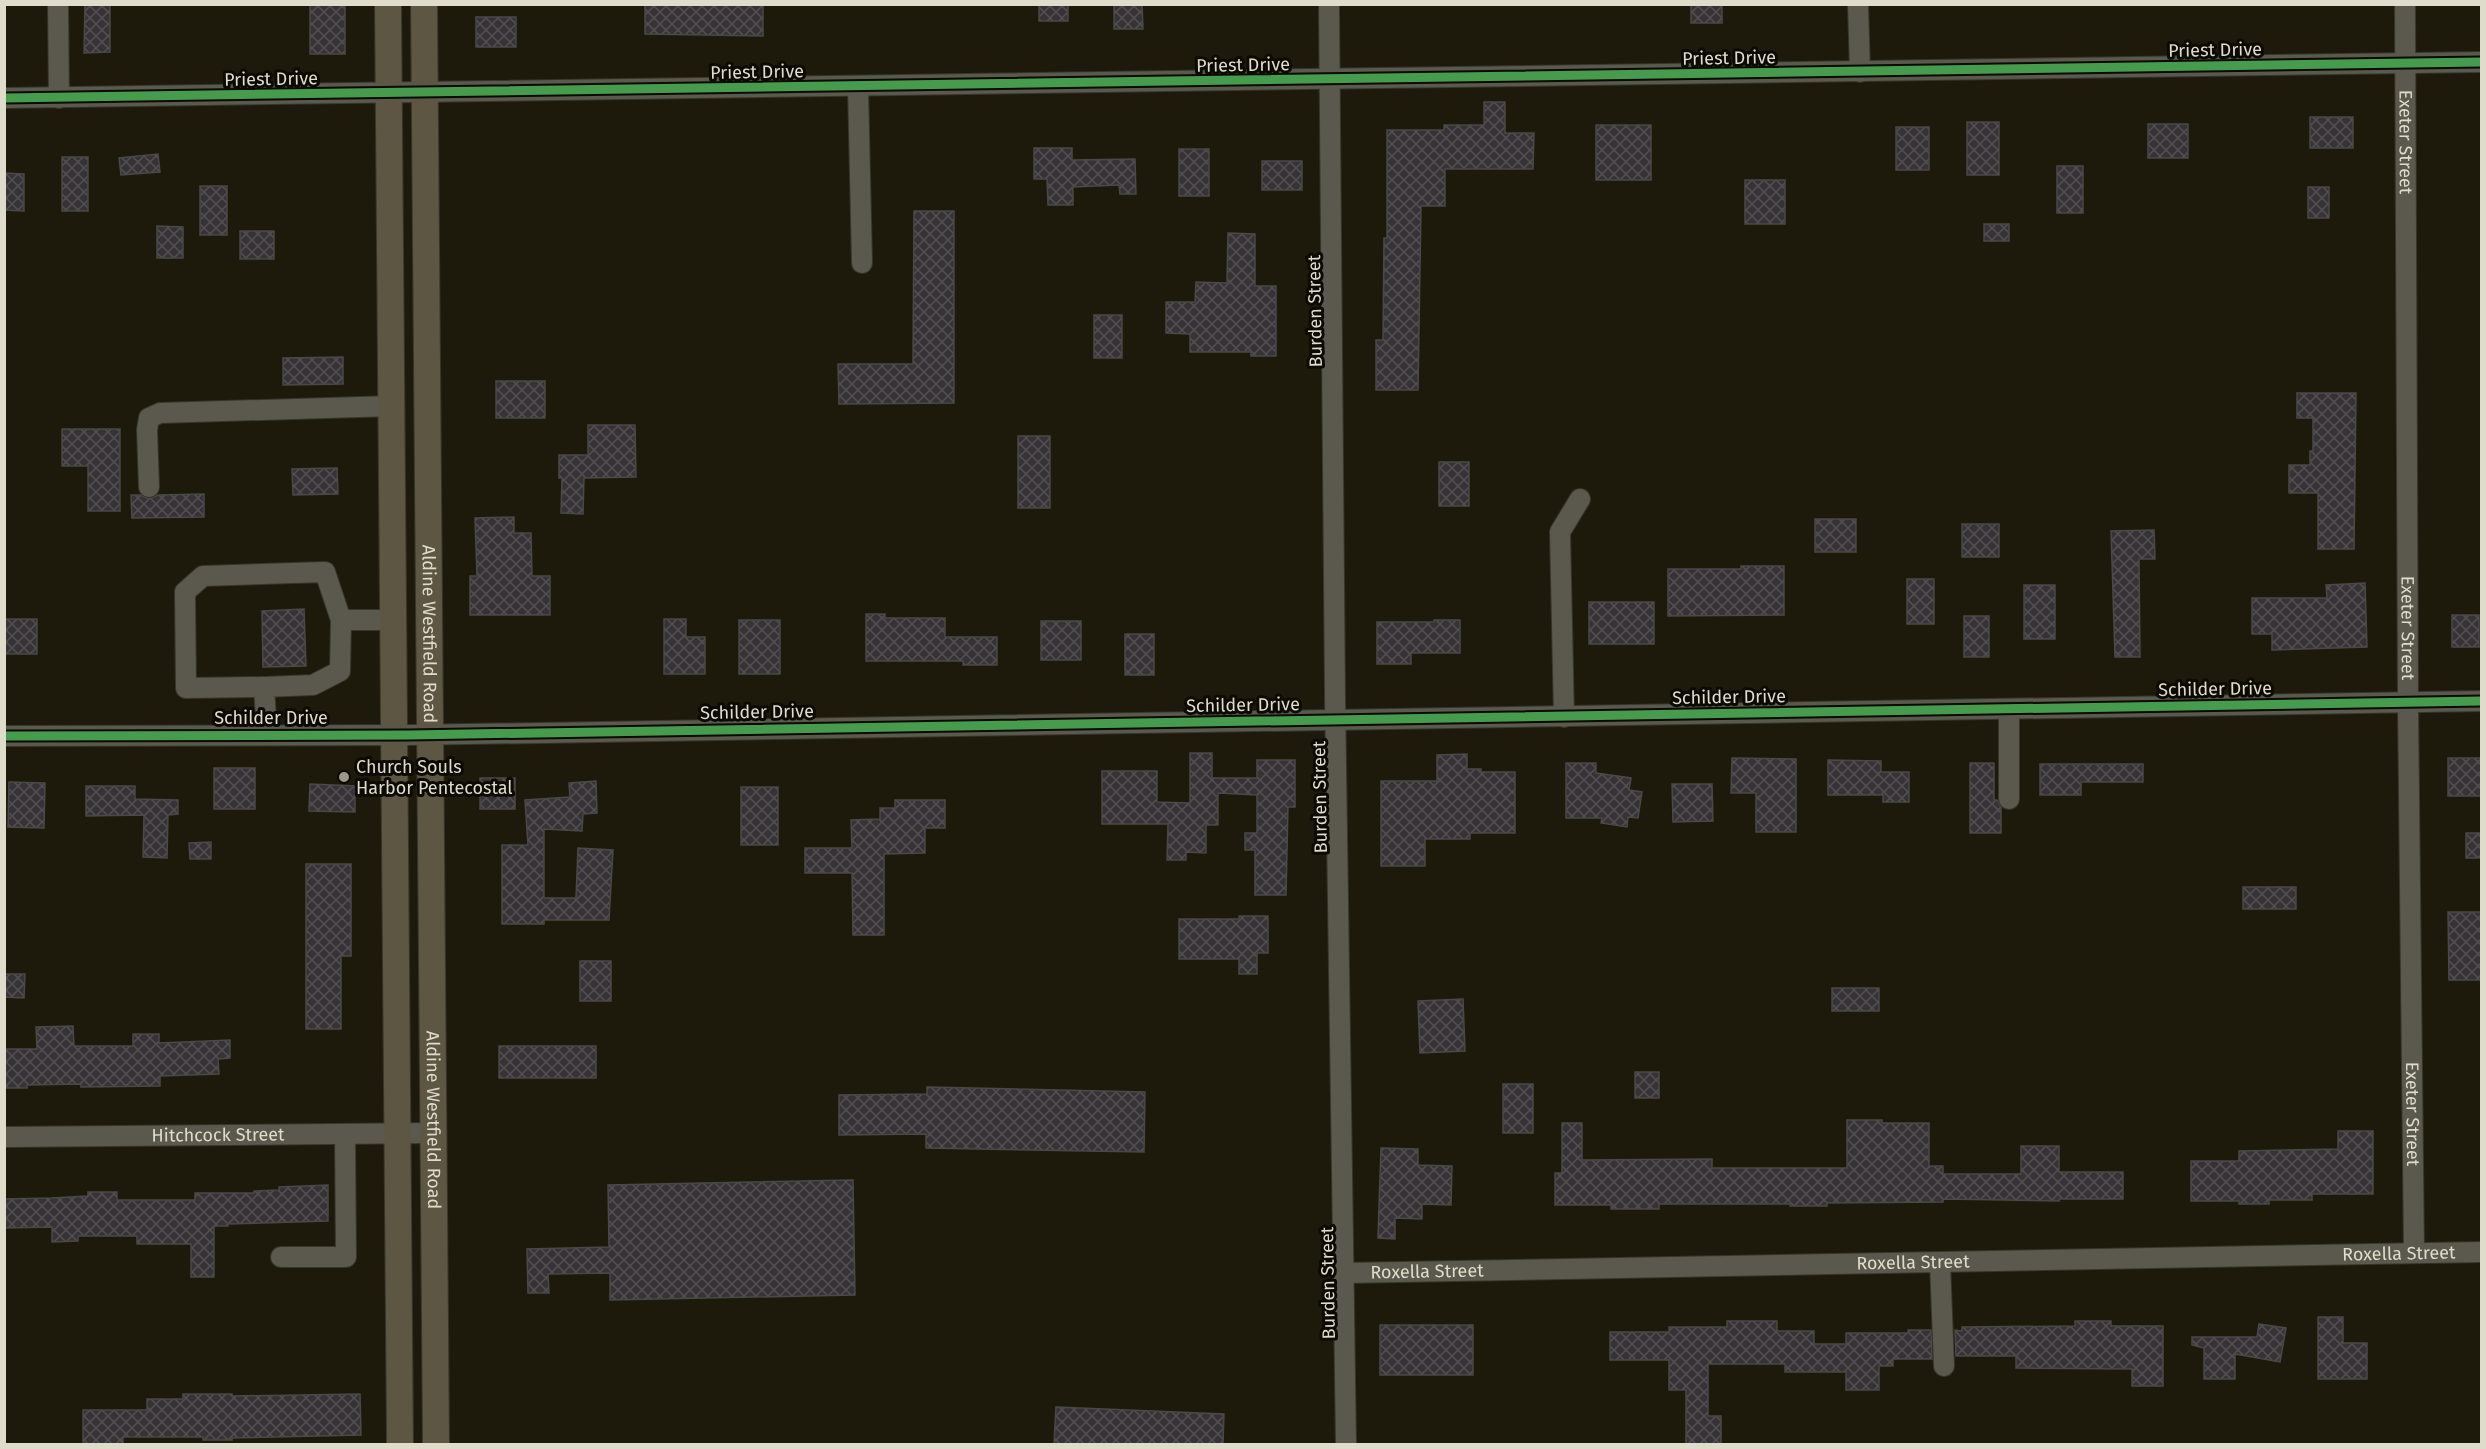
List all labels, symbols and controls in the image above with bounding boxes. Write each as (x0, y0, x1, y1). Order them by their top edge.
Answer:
street label: Priest Drive (2168, 38, 2262, 62)
street label: Priest Drive (1682, 46, 1776, 70)
street label: Priest Drive (1196, 53, 1290, 77)
street label: Priest Drive (710, 60, 804, 84)
street label: Priest Drive (224, 67, 318, 91)
street label: Exeter Street (2394, 90, 2417, 195)
street label: Burden Street (1303, 254, 1327, 367)
street label: Aldine Westfield Road (418, 545, 441, 723)
street label: Exeter Street (2396, 576, 2419, 681)
street label: Schilder Drive (2158, 677, 2272, 701)
street label: Schilder Drive (1672, 685, 1786, 709)
street label: Schilder Drive (1186, 693, 1300, 717)
street label: Schilder Drive (700, 700, 814, 724)
street label: Schilder Drive (214, 707, 328, 729)
street label: Burden Street (1308, 740, 1332, 853)
place label: Church Souls Harbor Pentecostal (356, 756, 513, 799)
marker: Church Souls Harbor Pentecostal (337, 770, 351, 784)
street label: Aldine Westfield Road (422, 1031, 445, 1209)
street label: Exeter Street (2401, 1062, 2424, 1167)
street label: Hitchcock Street (151, 1123, 285, 1147)
street label: Burden Street (1316, 1226, 1340, 1339)
street label: Roxella Street (2342, 1241, 2456, 1266)
street label: Roxella Street (1856, 1250, 1970, 1275)
street label: Roxella Street (1370, 1259, 1484, 1284)

